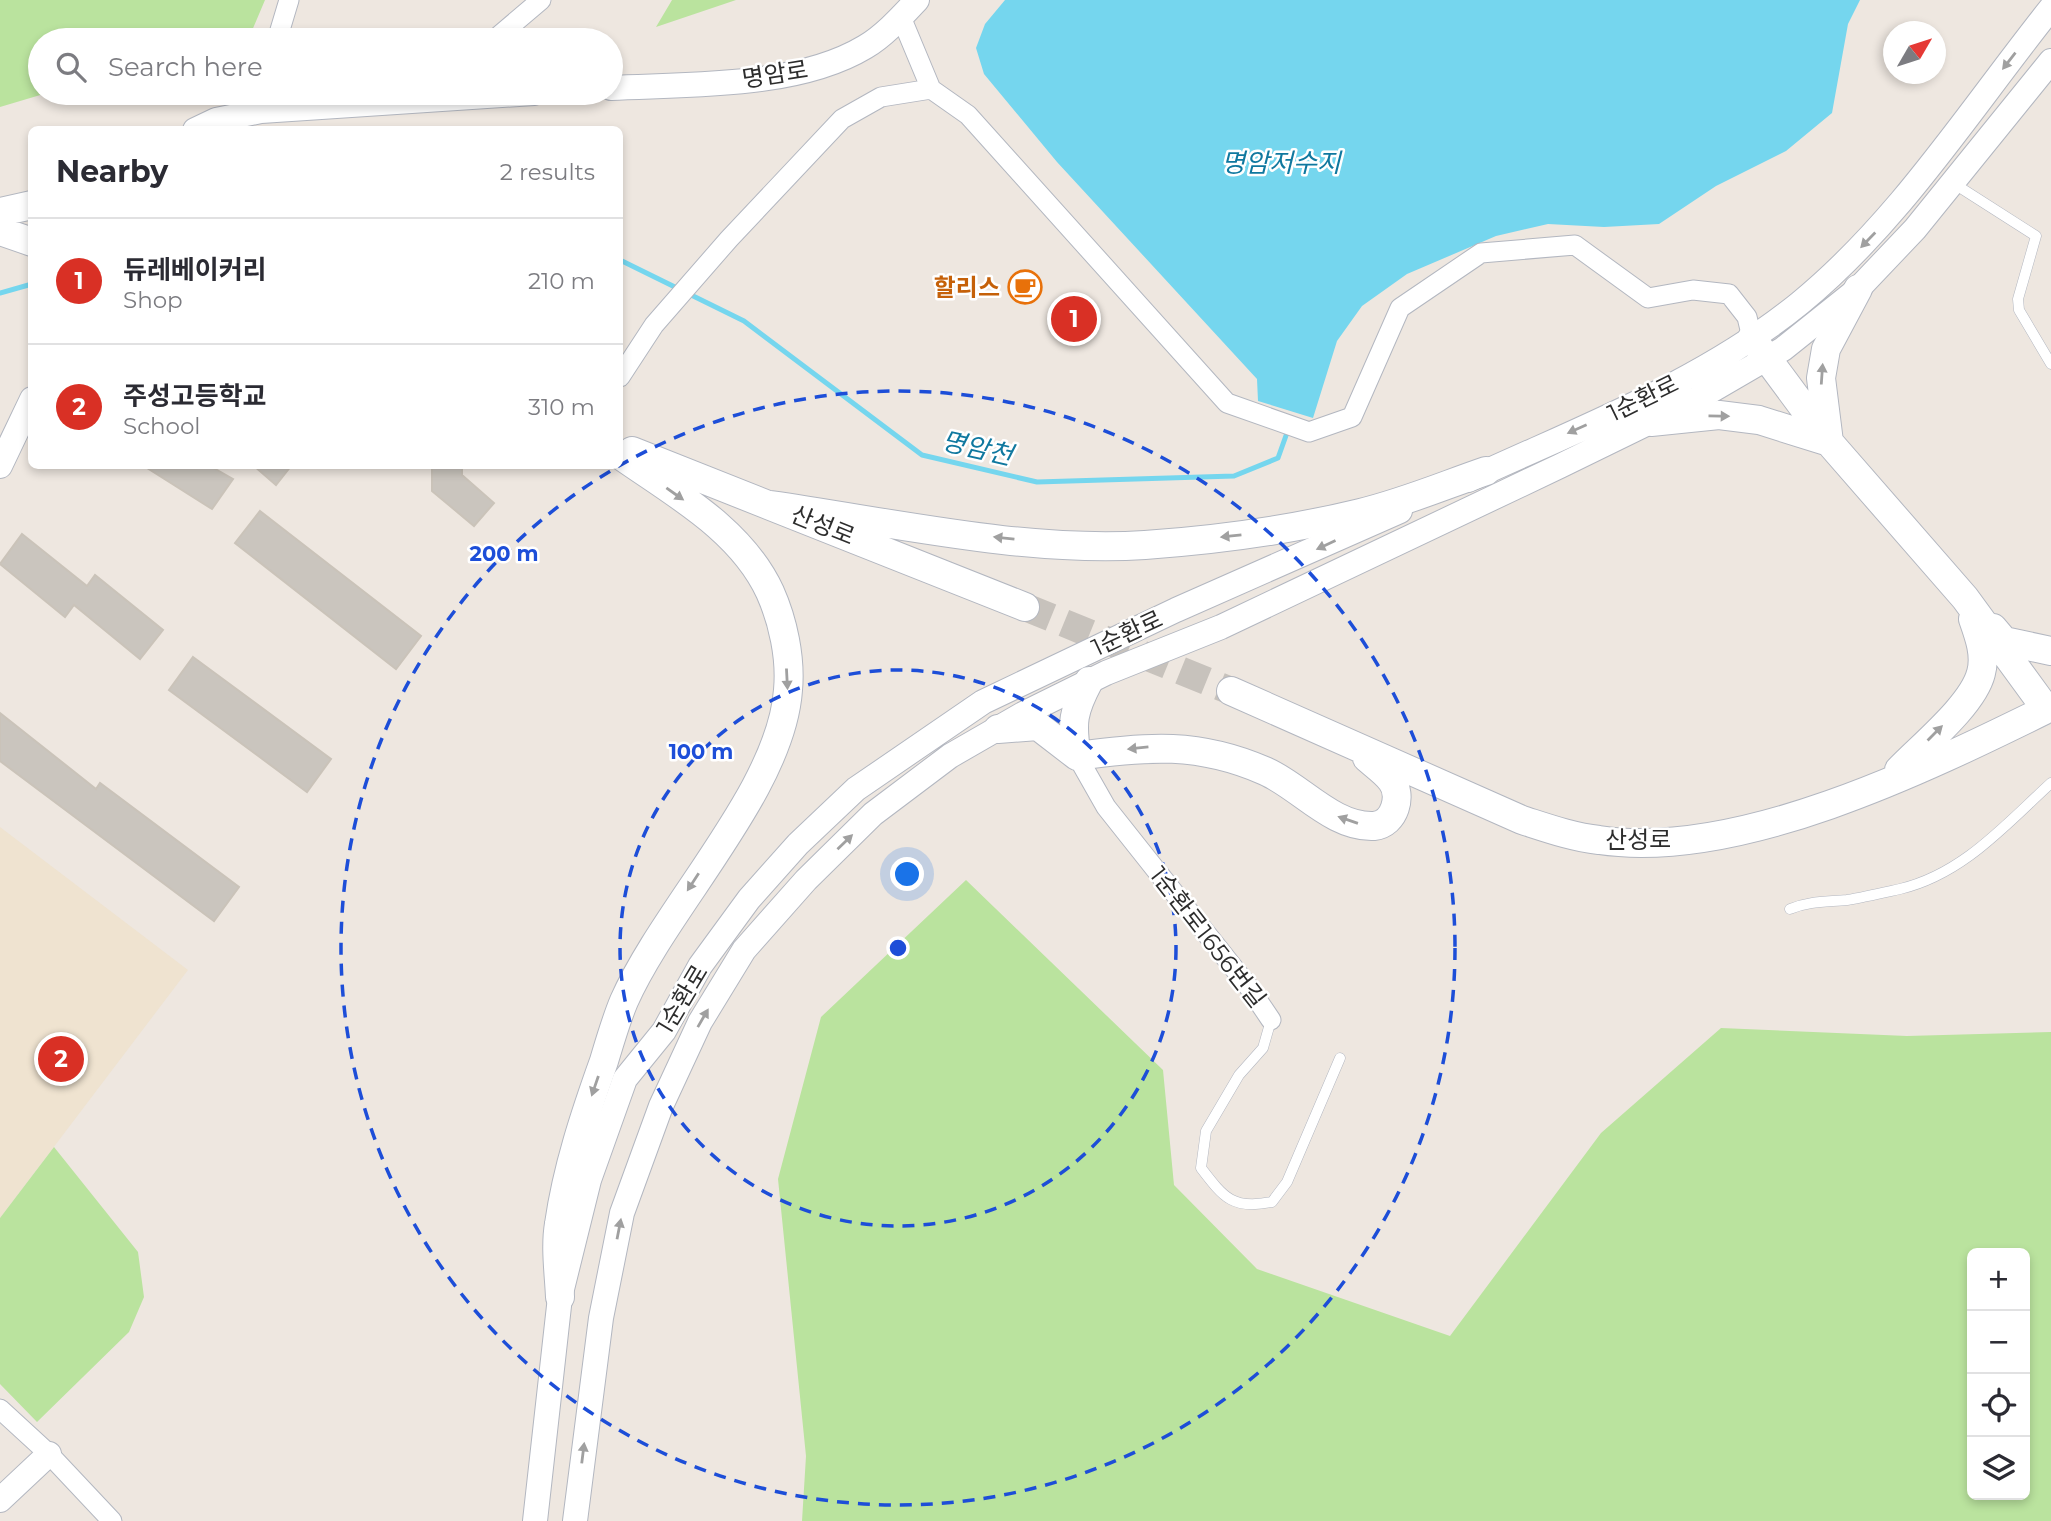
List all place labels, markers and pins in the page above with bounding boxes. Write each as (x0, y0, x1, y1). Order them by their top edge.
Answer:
cafe icon: 할리스 (1006, 268, 1044, 306)
place label: 할리스 (934, 273, 1000, 302)
pin: 1 (1051, 293, 1097, 345)
centre of rings (886, 936, 910, 960)
pin: 2 (38, 1033, 84, 1085)

